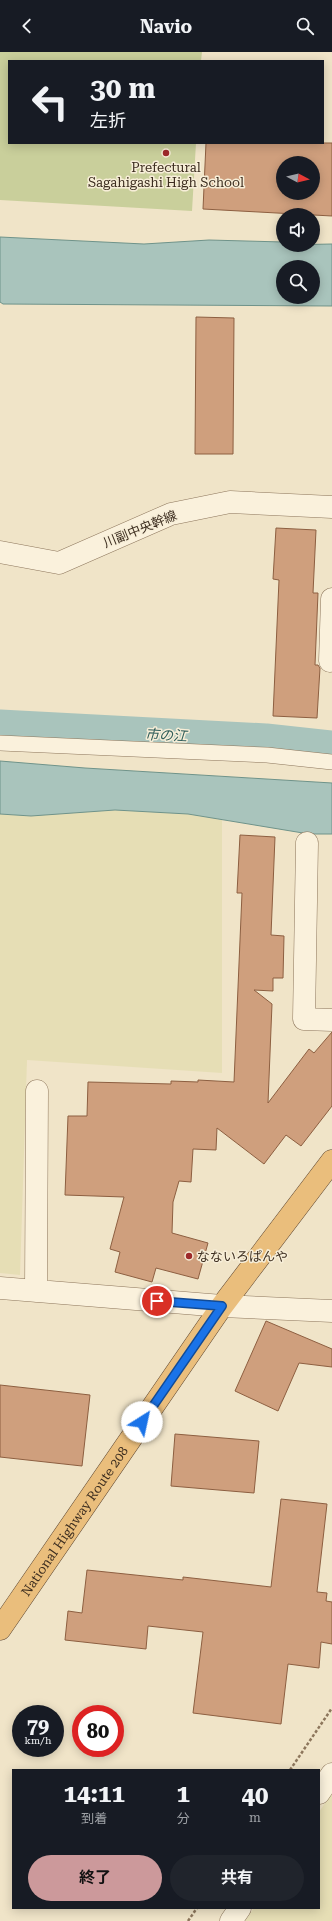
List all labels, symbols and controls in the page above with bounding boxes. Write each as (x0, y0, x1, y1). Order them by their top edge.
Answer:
icon: back (16, 15, 38, 37)
icon: search (294, 15, 316, 37)
text: Navio (140, 16, 192, 37)
text: 30 m (90, 72, 155, 105)
icon: left (24, 76, 76, 128)
text: 左折 (90, 110, 126, 131)
marker: Prefectural Sagahigashi High School (161, 148, 171, 158)
north arrow (276, 156, 320, 200)
map controls (276, 156, 320, 304)
place label: Prefectural Sagahigashi High School (88, 160, 244, 190)
button: sound (276, 208, 320, 252)
button: search (276, 260, 320, 304)
street label: 川副中央幹線 (101, 507, 179, 551)
water label: 市の江 (145, 726, 189, 744)
place label: なないろぱんや (197, 1249, 288, 1264)
marker: なないろぱんや (184, 1251, 194, 1261)
pin (140, 1284, 174, 1318)
icon: arrive (146, 1290, 168, 1312)
position arrow (121, 1401, 163, 1443)
street label: National Highway Route 208 (18, 1444, 131, 1599)
speed limit sign: 80 (72, 1705, 124, 1757)
text: 79 (27, 1714, 49, 1738)
text: km/h (25, 1735, 51, 1746)
text: 14:11 (64, 1780, 125, 1808)
text: 1 (176, 1780, 190, 1808)
text: 40 (242, 1782, 268, 1810)
text: m (249, 1810, 261, 1825)
text: 到着 (81, 1811, 107, 1826)
text: 分 (177, 1811, 190, 1826)
button: 終了 (28, 1855, 162, 1901)
button: 共有 (170, 1855, 304, 1901)

